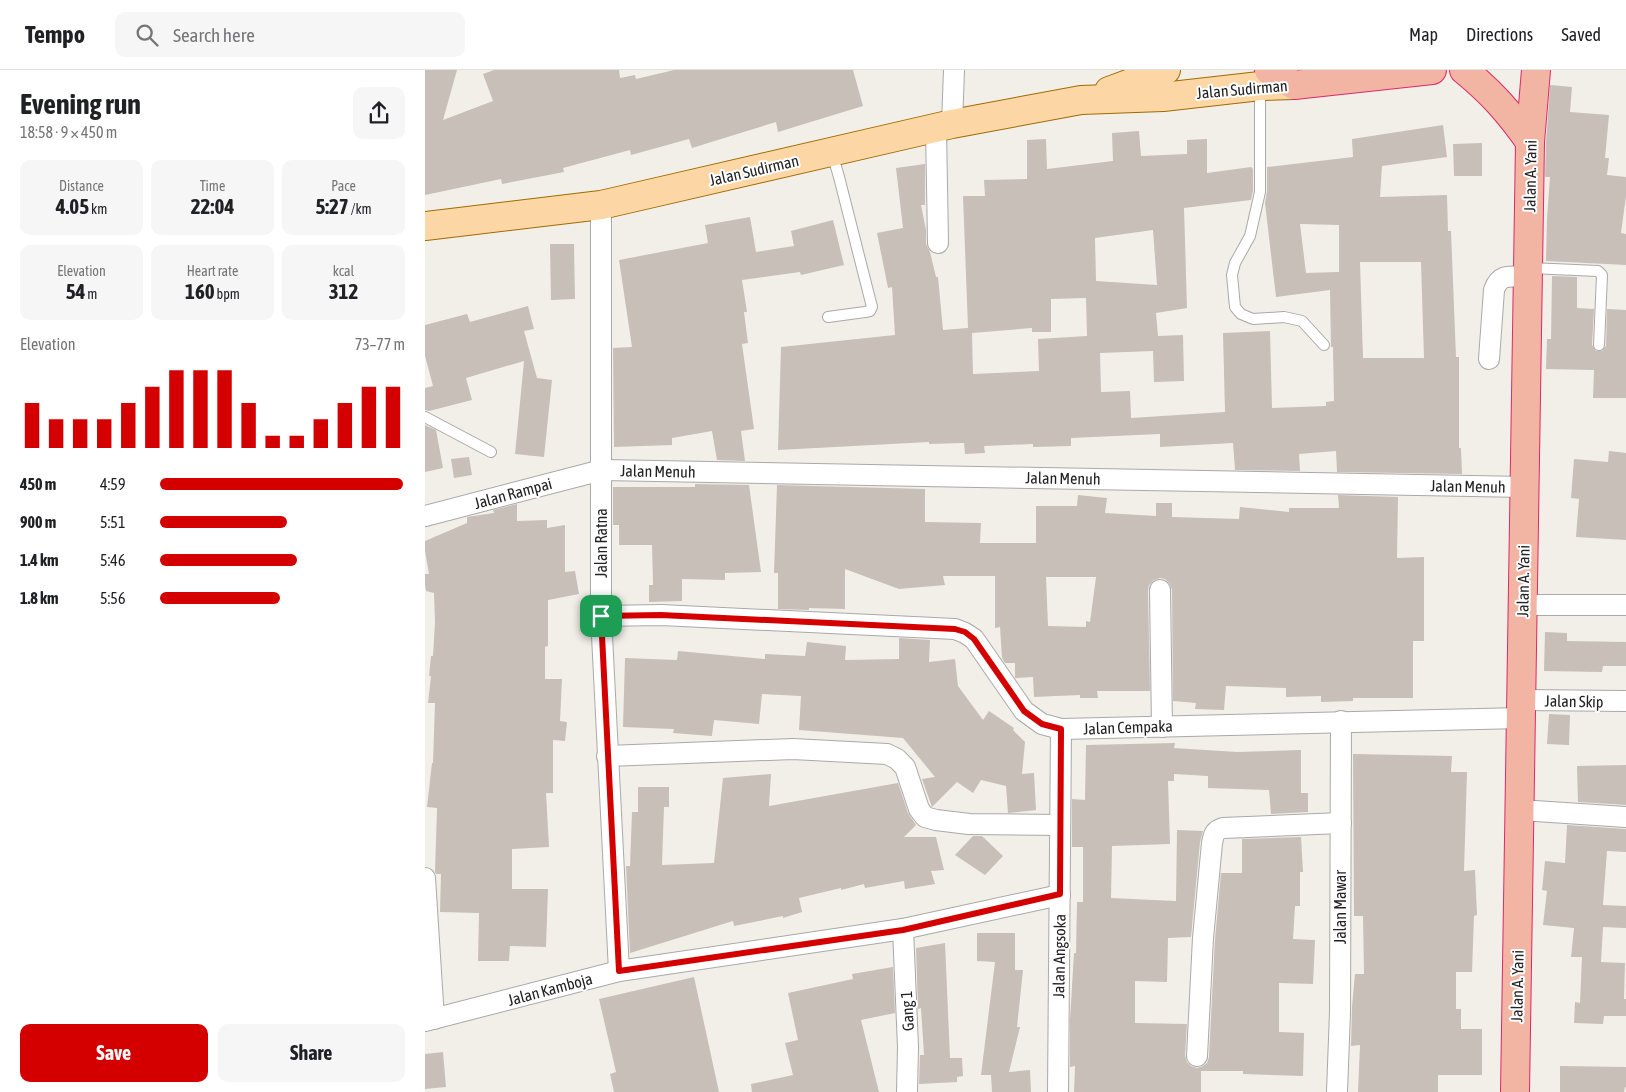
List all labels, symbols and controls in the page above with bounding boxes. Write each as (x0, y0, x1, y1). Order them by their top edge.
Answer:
search box (115, 12, 465, 57)
text: Tempo (25, 21, 85, 48)
icon: search (133, 21, 161, 49)
text: Search here (173, 24, 255, 46)
text: Map (1409, 24, 1438, 45)
text: Directions (1466, 24, 1533, 45)
text: Saved (1561, 24, 1601, 45)
street label: Jalan Sudirman (1196, 76, 1288, 102)
button: share (353, 87, 405, 139)
text: Evening run (20, 88, 141, 120)
text: 18:58 · 9 × 450 m (20, 123, 117, 141)
street label: Jalan A. Yani (1520, 140, 1540, 212)
street label: Jalan Sudirman (707, 151, 801, 189)
text: Distance (59, 178, 104, 194)
text: Time (200, 178, 225, 194)
text: Pace (331, 178, 356, 194)
text: 4.05 (56, 194, 89, 218)
text: 22:04 (191, 194, 234, 218)
text: 5:27 (315, 194, 349, 218)
text: km (89, 201, 107, 217)
text: /km (349, 201, 372, 217)
text: Elevation (57, 263, 106, 279)
text: Heart rate (187, 263, 238, 279)
text: kcal (333, 263, 354, 279)
text: 54 (66, 279, 85, 303)
text: 160 (185, 279, 215, 303)
text: 312 (329, 279, 358, 303)
text: m (85, 286, 97, 302)
text: bpm (215, 286, 240, 302)
text: Elevation (20, 335, 75, 353)
text: 73–77 m (355, 335, 405, 353)
street label: Jalan Menuh (620, 461, 696, 481)
street label: Jalan Menuh (1025, 468, 1101, 488)
street label: Jalan Rampai (472, 474, 554, 513)
text: 450 m (20, 475, 56, 493)
text: 4:59 (100, 475, 125, 493)
street label: Jalan Menuh (1430, 476, 1506, 496)
street label: Jalan Ratna (592, 508, 610, 578)
text: 900 m (20, 513, 56, 531)
text: 5:51 (100, 513, 125, 531)
street label: Jalan A. Yani (1513, 545, 1533, 617)
text: 1.4 km (20, 551, 59, 569)
text: 5:46 (100, 551, 125, 569)
text: 1.8 km (20, 589, 59, 607)
text: 5:56 (100, 589, 125, 607)
pin (580, 595, 622, 637)
icon: arrive (587, 602, 615, 630)
street label: Jalan Skip (1544, 691, 1604, 712)
street label: Jalan Cempaka (1083, 716, 1173, 739)
street label: Jalan Mawar (1331, 870, 1349, 944)
street label: Jalan Angsoka (1049, 914, 1070, 998)
street label: Jalan A. Yani (1507, 950, 1527, 1022)
street label: Jalan Kamboja (506, 969, 595, 1010)
street label: Gang 1 (897, 990, 918, 1032)
button: Save (20, 1024, 208, 1082)
button: Share (218, 1024, 405, 1082)

